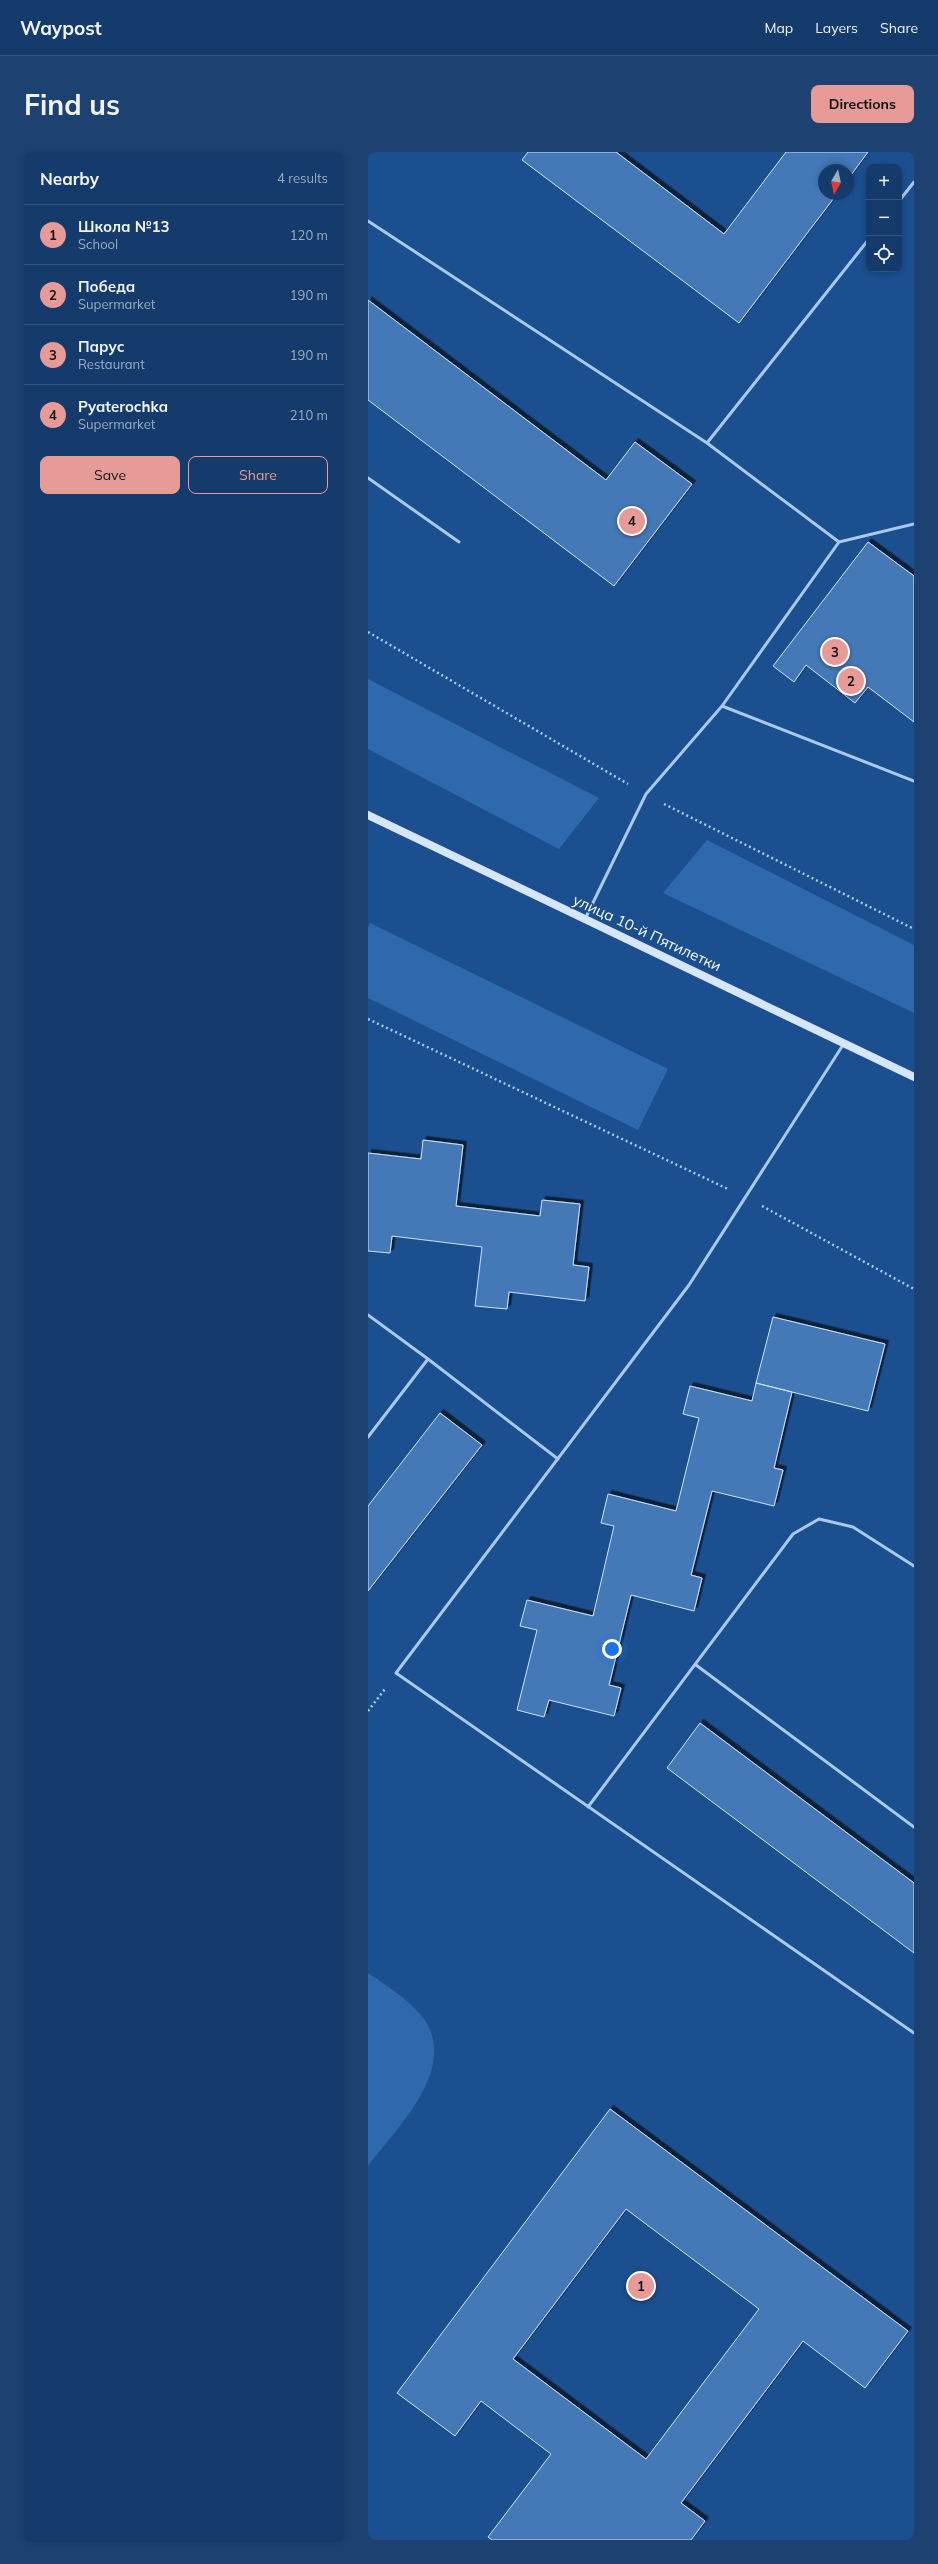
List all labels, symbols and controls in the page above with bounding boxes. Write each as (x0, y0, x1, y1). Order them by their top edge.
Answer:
text: Waypost (20, 16, 102, 40)
text: Map (764, 19, 793, 37)
text: Layers (815, 19, 858, 37)
text: Share (880, 19, 918, 37)
button: Directions (811, 85, 914, 123)
text: Find us (24, 87, 120, 122)
north arrow (818, 164, 854, 200)
map controls (866, 164, 902, 272)
button: + (866, 164, 902, 200)
text: Nearby (40, 168, 99, 189)
text: 4 results (277, 170, 328, 186)
button: − (866, 200, 902, 236)
text: Школа №13 (78, 217, 169, 236)
text: 1 (49, 227, 57, 243)
text: 120 m (290, 227, 328, 243)
text: School (78, 236, 118, 252)
button: locate (866, 236, 902, 272)
text: Победа (78, 277, 135, 296)
text: 2 (49, 287, 57, 303)
text: 190 m (290, 287, 328, 303)
text: Supermarket (78, 296, 155, 312)
text: Парус (78, 337, 125, 356)
text: 3 (49, 347, 57, 363)
text: 190 m (290, 347, 328, 363)
text: Restaurant (78, 356, 145, 372)
text: Pyaterochka (78, 397, 168, 416)
text: 4 (49, 407, 57, 423)
text: 210 m (290, 407, 328, 423)
text: Supermarket (78, 416, 155, 432)
button: Save (40, 456, 180, 494)
button: Share (188, 456, 328, 494)
pin: 4 (619, 506, 645, 536)
pin: 3 (822, 637, 848, 667)
pin: 2 (838, 666, 864, 696)
street label: улица 10-й Пятилетки (570, 890, 724, 975)
your location (602, 1639, 622, 1659)
pin: 1 (628, 2271, 654, 2301)

